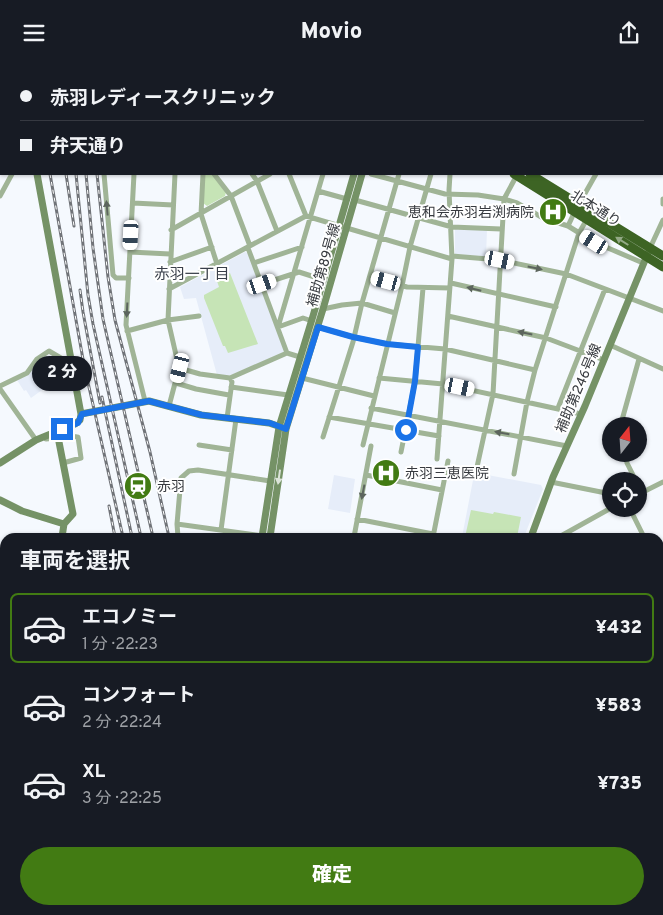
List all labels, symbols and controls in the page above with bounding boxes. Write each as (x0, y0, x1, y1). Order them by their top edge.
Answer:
icon: menu (20, 19, 48, 47)
text: Movio (301, 19, 362, 46)
icon: share (615, 19, 643, 47)
text: 赤羽レディースクリニック (50, 87, 276, 111)
text: 弁天通り (50, 135, 126, 159)
street label: 北本通り (567, 186, 624, 231)
hospital icon: 恵和会赤羽岩渕病院 (538, 197, 568, 227)
one-way arrow (103, 200, 111, 216)
place label: 恵和会赤羽岩渕病院 (408, 205, 534, 222)
car (122, 220, 139, 250)
street label: 補助第89号線 (303, 221, 345, 309)
car (577, 228, 610, 256)
one-way arrow (615, 236, 628, 245)
car (483, 250, 516, 270)
one-way arrow (527, 264, 543, 272)
district label: 赤羽一丁目 (154, 266, 230, 285)
car (369, 270, 402, 292)
car (245, 272, 278, 296)
one-way arrow (466, 285, 481, 293)
one-way arrow (123, 302, 131, 318)
one-way arrow (516, 329, 532, 337)
street label: 補助第246号線 (552, 341, 606, 436)
car (169, 352, 190, 384)
callout: 2 分 (32, 357, 92, 391)
text: 2 分 (47, 363, 77, 383)
car (443, 377, 476, 397)
north arrow (602, 417, 648, 463)
map controls (602, 417, 647, 517)
route end (51, 418, 73, 440)
route start (395, 419, 417, 441)
one-way arrow (493, 429, 509, 437)
hospital icon: 赤羽三恵医院 (371, 458, 401, 488)
place label: 赤羽三恵医院 (405, 466, 489, 483)
one-way arrow (274, 470, 282, 486)
station icon: 赤羽 (123, 471, 153, 501)
button: locate (602, 472, 647, 517)
place label: 赤羽 (157, 479, 185, 496)
one-way arrow (358, 484, 366, 500)
text: 車両を選択 (20, 549, 130, 576)
icon: car (22, 606, 67, 651)
text: エコノミー (82, 606, 177, 630)
text: ¥432 (595, 616, 642, 640)
text: 1 分 · 22:23 (82, 635, 158, 655)
icon: car (22, 684, 67, 729)
text: コンフォート (82, 684, 195, 708)
text: ¥583 (595, 694, 642, 718)
text: 2 分 · 22:24 (82, 713, 162, 733)
text: XL (82, 760, 105, 784)
icon: car (22, 762, 67, 807)
text: ¥735 (597, 772, 642, 796)
text: 3 分 · 22:25 (82, 789, 162, 809)
button: 確定 (20, 847, 644, 905)

